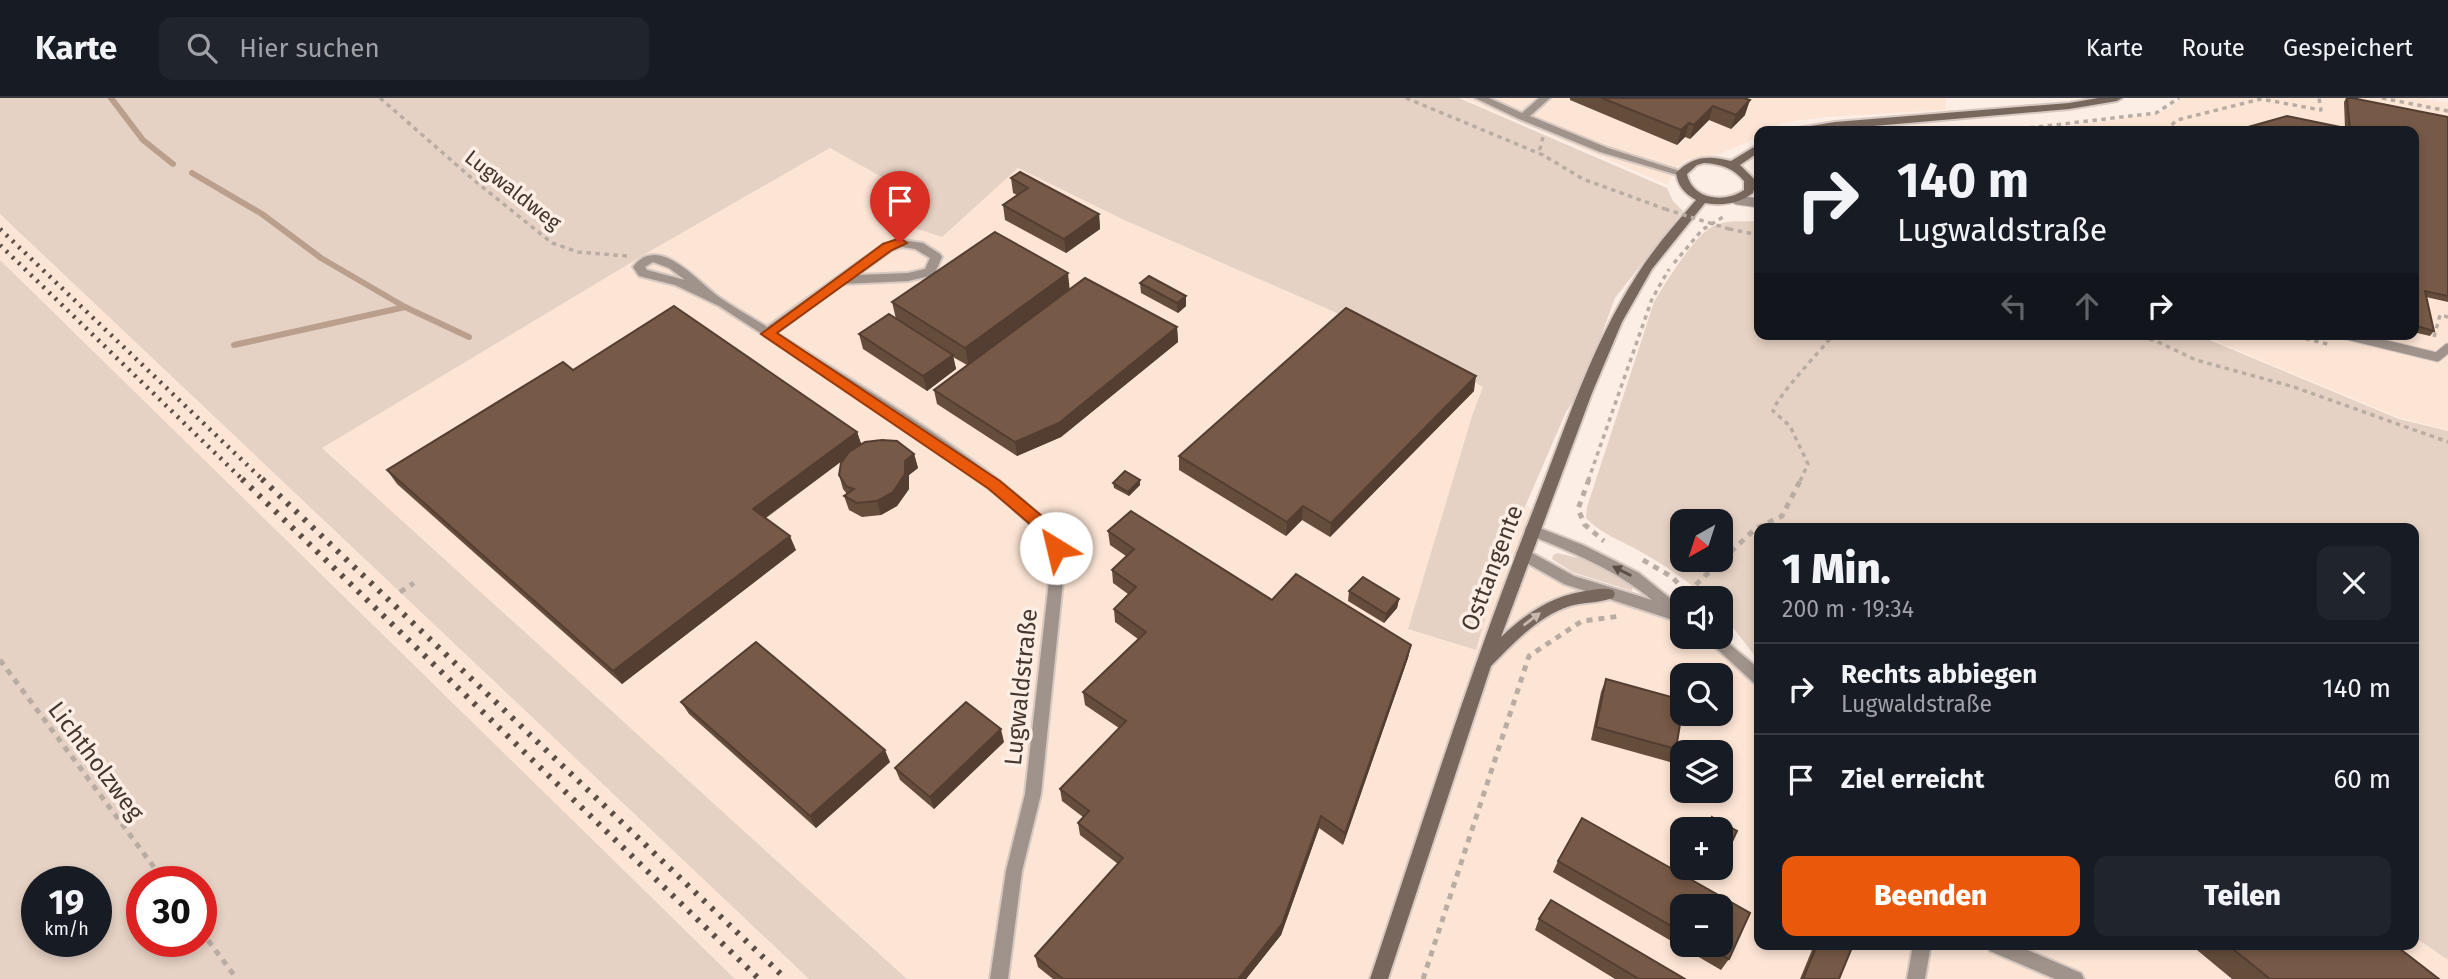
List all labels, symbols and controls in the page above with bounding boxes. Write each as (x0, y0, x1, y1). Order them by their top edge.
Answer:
search box (159, 17, 649, 80)
text: Karte (35, 28, 117, 68)
icon: search (183, 29, 221, 67)
text: Hier suchen (239, 33, 380, 64)
text: Karte (2086, 34, 2143, 62)
text: Route (2181, 34, 2245, 62)
text: Gespeichert (2283, 34, 2413, 62)
street label: Lugwaldweg (460, 144, 567, 236)
text: 140 m (1897, 151, 2029, 210)
icon: right (1782, 154, 1873, 245)
pin (870, 171, 930, 243)
icon: arrive (881, 182, 919, 220)
text: Lugwaldstraße (1897, 211, 2107, 249)
icon: left (1995, 287, 2033, 325)
icon: ahead (2068, 287, 2106, 325)
icon: right (2141, 287, 2179, 325)
street label: Osttangente (1455, 501, 1529, 635)
north arrow (1670, 509, 1732, 572)
map controls (1670, 509, 1733, 957)
position arrow (1019, 511, 1093, 585)
text: 1 Min. (1782, 544, 1891, 594)
button: close (2317, 546, 2391, 620)
one-way arrow (1612, 565, 1632, 576)
button: sound (1670, 586, 1733, 649)
text: 200 m · 19:34 (1782, 595, 1914, 623)
street label: Lugwaldstraße (999, 607, 1043, 767)
one-way arrow (1522, 612, 1541, 626)
text: Rechts abbiegen (1841, 659, 2037, 690)
button: search (1670, 663, 1733, 726)
icon: right (1782, 670, 1820, 708)
text: 140 m (2322, 673, 2391, 704)
text: Lugwaldstraße (1841, 690, 1992, 718)
street label: Lichtholzweg (42, 696, 150, 826)
button: layers (1670, 740, 1733, 803)
icon: arrive (1782, 761, 1820, 799)
text: Ziel erreicht (1841, 764, 1984, 795)
text: 60 m (2333, 764, 2391, 795)
button: + (1670, 817, 1733, 880)
button: Beenden (1782, 856, 2080, 936)
button: Teilen (2094, 856, 2391, 936)
speed limit sign: 30 (126, 866, 217, 957)
text: 19 (49, 881, 84, 923)
button: − (1670, 894, 1733, 957)
text: km/h (44, 918, 89, 940)

